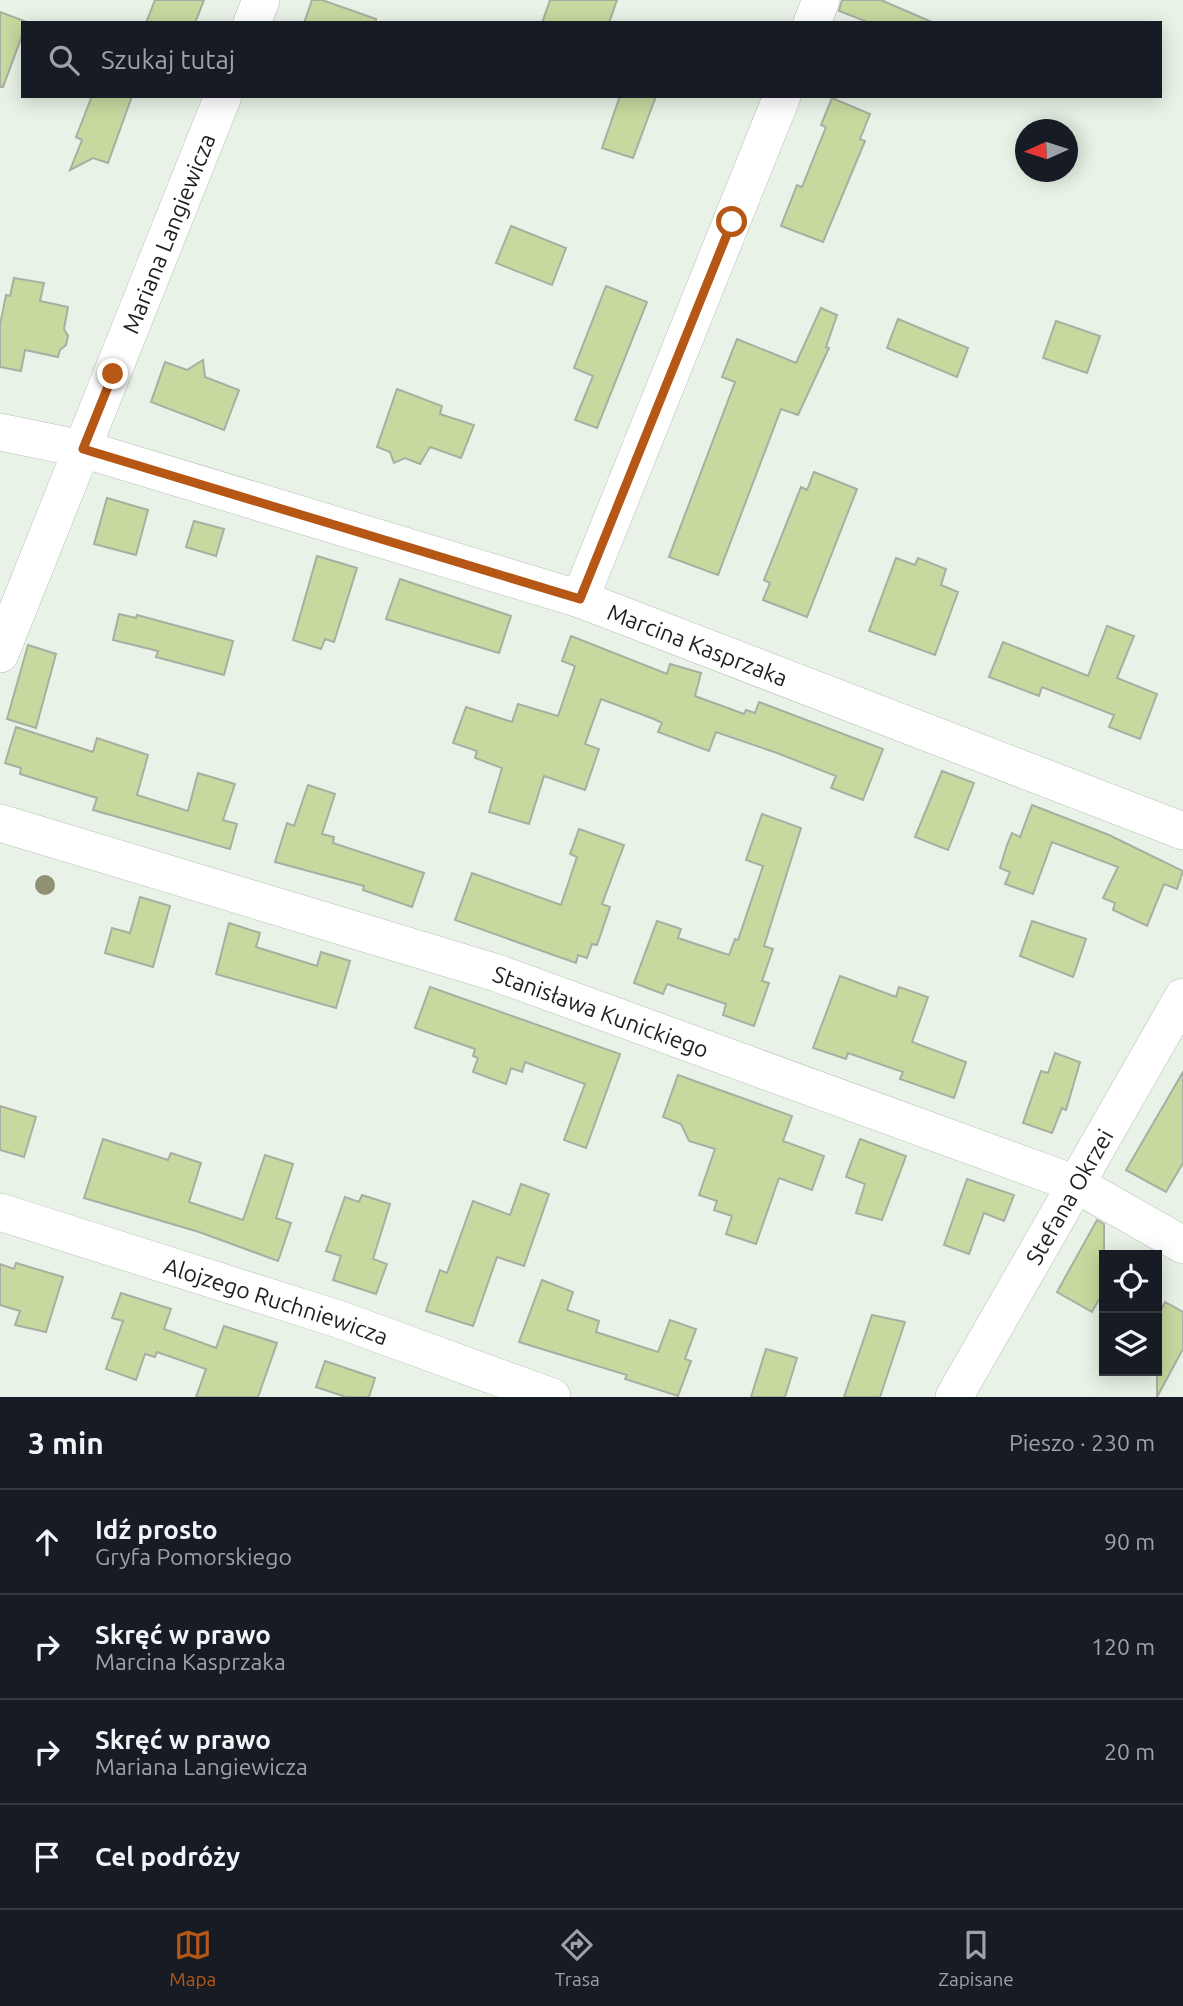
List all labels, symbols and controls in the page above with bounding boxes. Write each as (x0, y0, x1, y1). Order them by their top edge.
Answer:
search box (21, 21, 1162, 98)
icon: search (45, 41, 83, 79)
text: Szukaj tutaj (101, 45, 235, 74)
north arrow (1015, 119, 1078, 182)
street label: Mariana Langiewicza (117, 130, 219, 337)
route start (716, 206, 747, 237)
route end (97, 358, 128, 389)
street label: Marcina Kasprzaka (604, 598, 791, 690)
street label: Stanisława Kunickiego (490, 960, 712, 1062)
street label: Stefana Okrzei (1020, 1125, 1117, 1268)
map controls (1099, 1250, 1162, 1376)
button: locate (1099, 1250, 1162, 1313)
street label: Alojzego Ruchniewicza (161, 1252, 392, 1349)
button: layers (1099, 1313, 1162, 1376)
text: 3 min (28, 1426, 104, 1460)
text: Pieszo · 230 m (1009, 1430, 1155, 1455)
text: Idź prosto (95, 1515, 218, 1544)
icon: ahead (28, 1523, 66, 1561)
text: 90 m (1104, 1529, 1155, 1554)
text: Gryfa Pomorskiego (95, 1544, 292, 1569)
text: Skręć w prawo (95, 1620, 271, 1649)
icon: right (28, 1628, 66, 1666)
text: 120 m (1091, 1634, 1155, 1659)
text: Marcina Kasprzaka (95, 1649, 286, 1674)
text: Skręć w prawo (95, 1725, 271, 1754)
icon: right (28, 1733, 66, 1771)
text: 20 m (1104, 1739, 1155, 1764)
text: Mariana Langiewicza (95, 1754, 308, 1779)
icon: arrive (28, 1838, 66, 1876)
text: Cel podróży (95, 1842, 240, 1871)
tab: Mapa (169, 1926, 216, 1990)
tab: Trasa (555, 1926, 600, 1990)
tab: Zapisane (938, 1926, 1014, 1990)

